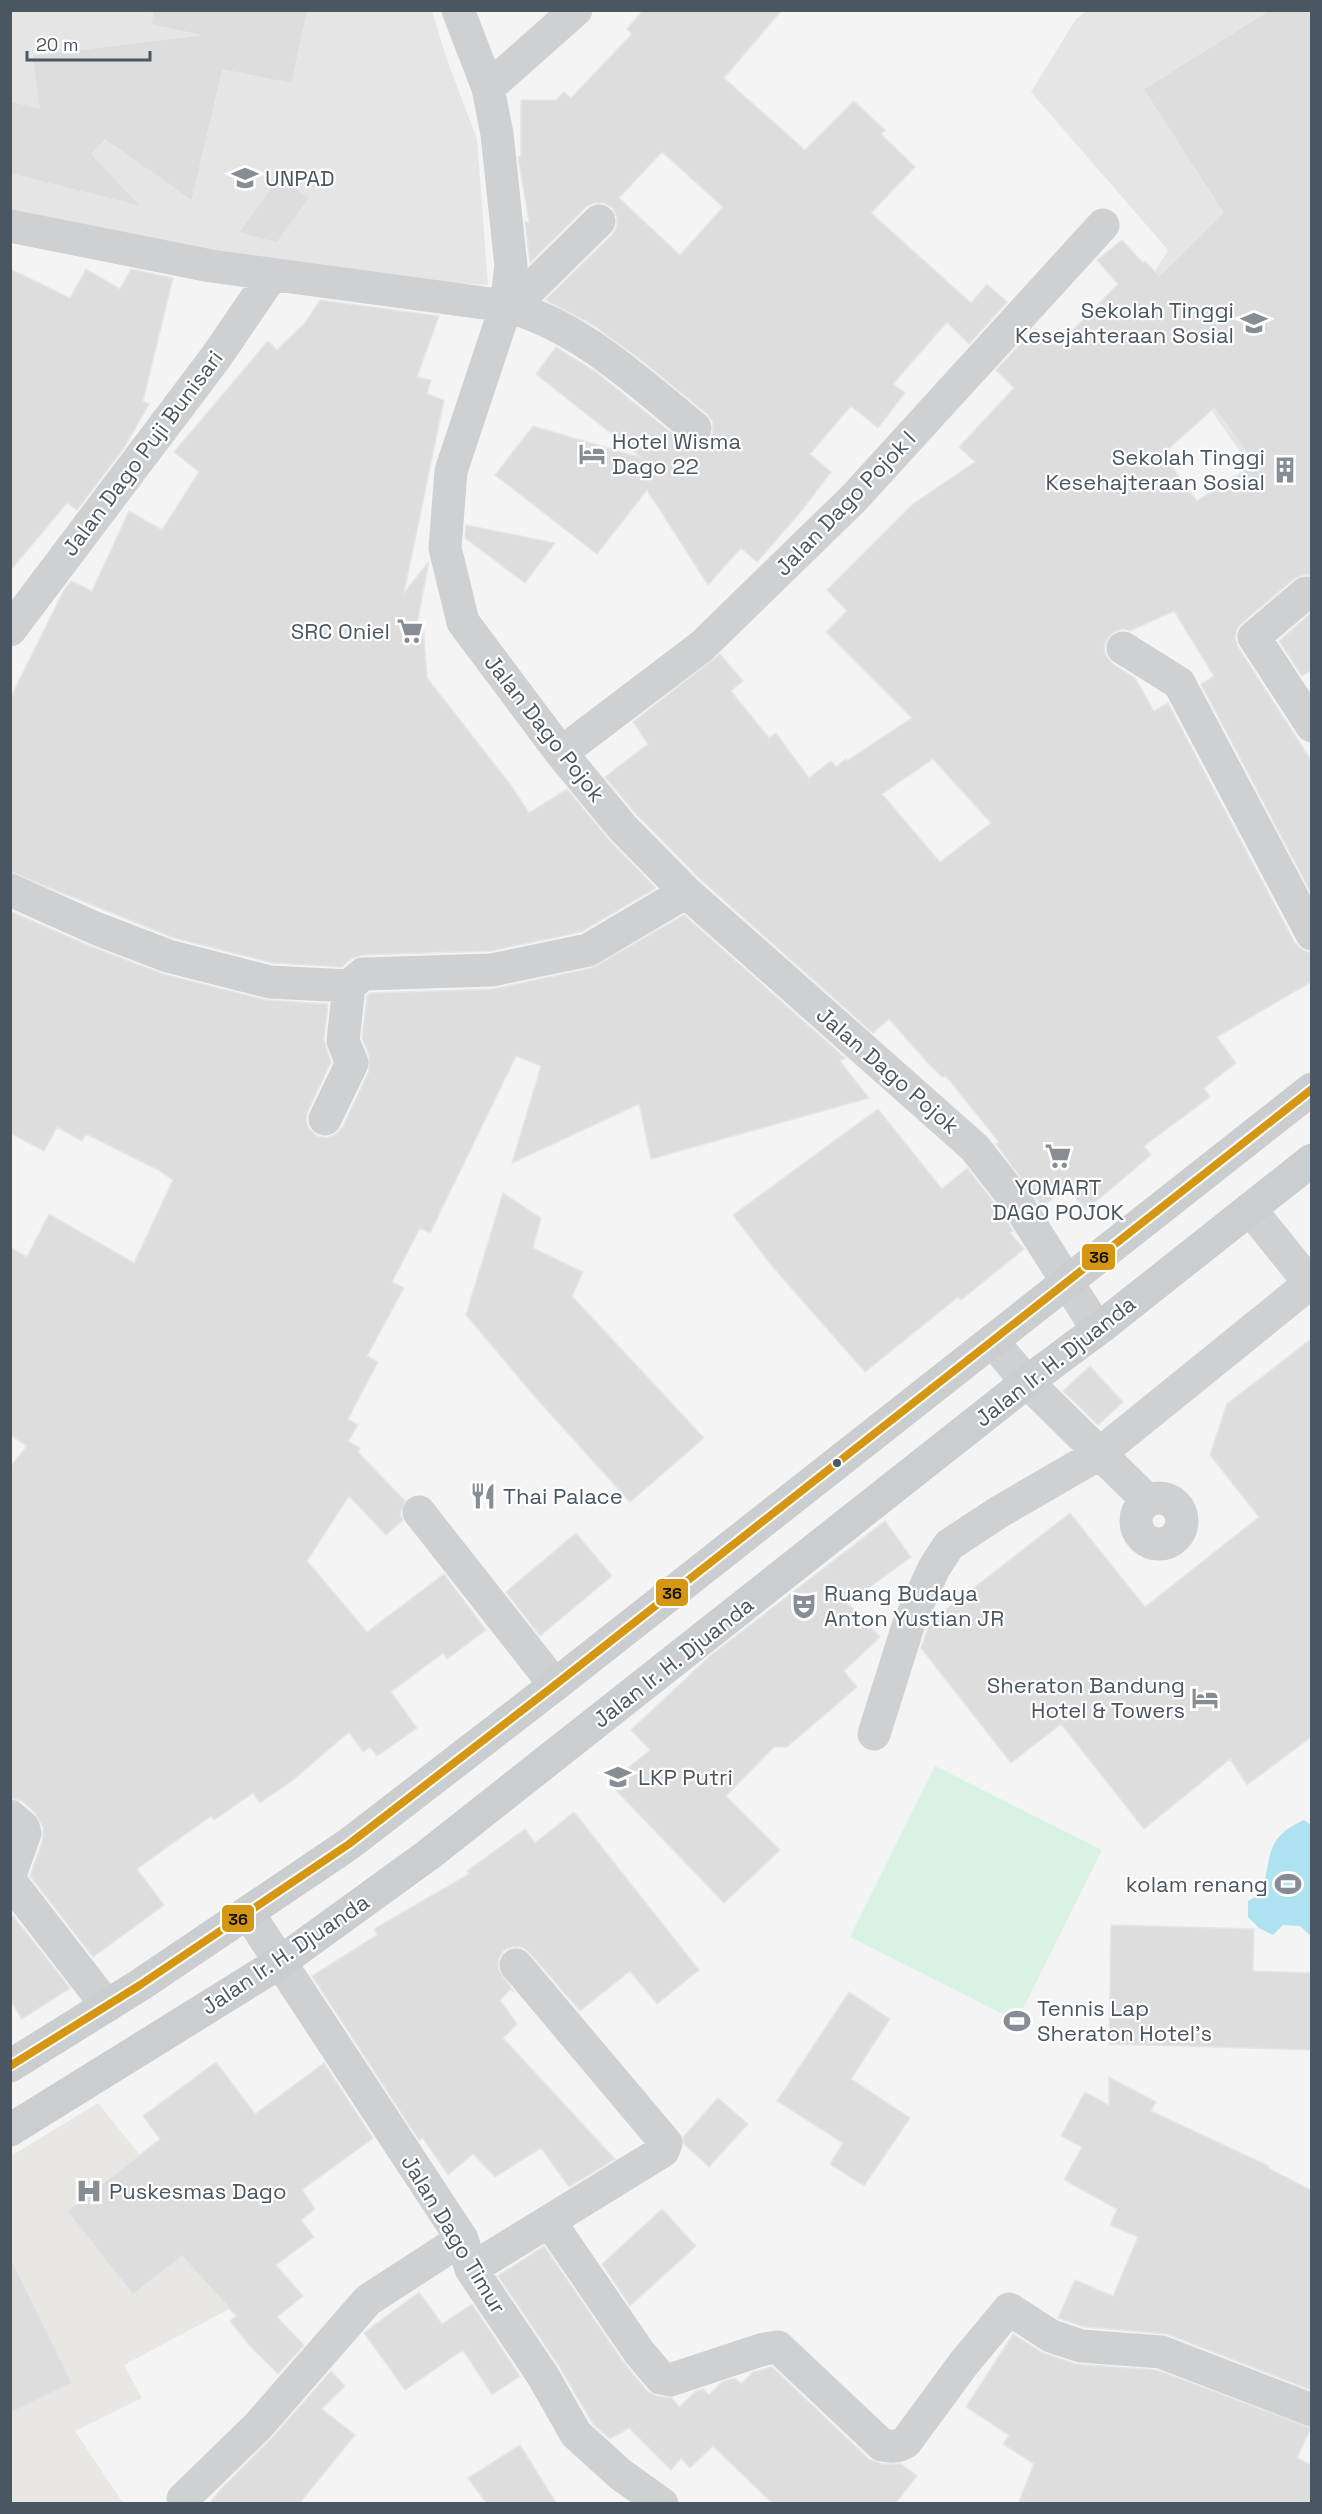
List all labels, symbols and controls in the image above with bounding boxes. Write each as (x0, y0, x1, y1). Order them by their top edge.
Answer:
scale bar (27, 24, 150, 62)
text: 20 m (36, 33, 79, 56)
school or university icon: UNPAD (230, 163, 260, 193)
place label: UNPAD (265, 164, 335, 192)
place label: Sekolah Tinggi Kesejahteraan Sosial (1015, 296, 1234, 349)
school or university icon: Sekolah Tinggi Kesejahteraan Sosial (1239, 308, 1269, 338)
street label: Jalan Dago Puji Bunisari (55, 345, 229, 561)
street label: Jalan Dago Pojok I (769, 425, 921, 581)
place label: Hotel Wisma Dago 22 (612, 427, 741, 480)
hotel icon: Hotel Wisma Dago 22 (577, 439, 607, 469)
place label: Sekolah Tinggi Kesehajteraan Sosial (1046, 443, 1265, 496)
building icon: Sekolah Tinggi Kesehajteraan Sosial (1270, 455, 1300, 485)
supermarket icon: SRC Oniel (395, 616, 425, 646)
place label: SRC Oniel (291, 617, 390, 645)
street label: Jalan Dago Pojok (479, 648, 612, 808)
street label: Jalan Dago Pojok (811, 1000, 965, 1140)
supermarket icon: YOMART DAGO POJOK (1043, 1141, 1073, 1171)
place label: YOMART DAGO POJOK (992, 1173, 1124, 1226)
line badge: 36 (1081, 1243, 1116, 1271)
text: 36 (1089, 1247, 1109, 1268)
street label: Jalan Ir. H. Djuanda (969, 1289, 1141, 1433)
unlabelled marker (831, 1457, 843, 1469)
restaurant icon: Thai Palace (468, 1481, 498, 1511)
place label: Thai Palace (503, 1482, 623, 1510)
line badge: 36 (655, 1578, 689, 1607)
place label: Ruang Budaya Anton Yustian JR (824, 1579, 1004, 1632)
text: 36 (662, 1583, 682, 1604)
street label: Jalan Ir. H. Djuanda (587, 1590, 759, 1734)
theatre icon: Ruang Budaya Anton Yustian JR (789, 1591, 819, 1621)
place label: Sheraton Bandung Hotel & Towers (987, 1671, 1185, 1724)
hotel icon: Sheraton Bandung Hotel & Towers (1190, 1683, 1220, 1713)
school or university icon: LKP Putri (603, 1762, 633, 1792)
place label: LKP Putri (638, 1763, 733, 1791)
sports icon: kolam renang (1273, 1869, 1303, 1899)
place label: kolam renang (1126, 1870, 1268, 1898)
street label: Jalan Ir. H. Djuanda (196, 1887, 375, 2021)
line badge: 36 (221, 1904, 255, 1933)
text: 36 (228, 1909, 248, 1930)
place label: Tennis Lap Sheraton Hotel's (1037, 1994, 1212, 2047)
sports icon: Tennis Lap Sheraton Hotel's (1002, 2006, 1032, 2036)
street label: Jalan Dago Timur (395, 2149, 513, 2319)
hospital icon: Puskesmas Dago (74, 2176, 104, 2206)
place label: Puskesmas Dago (109, 2177, 287, 2205)

